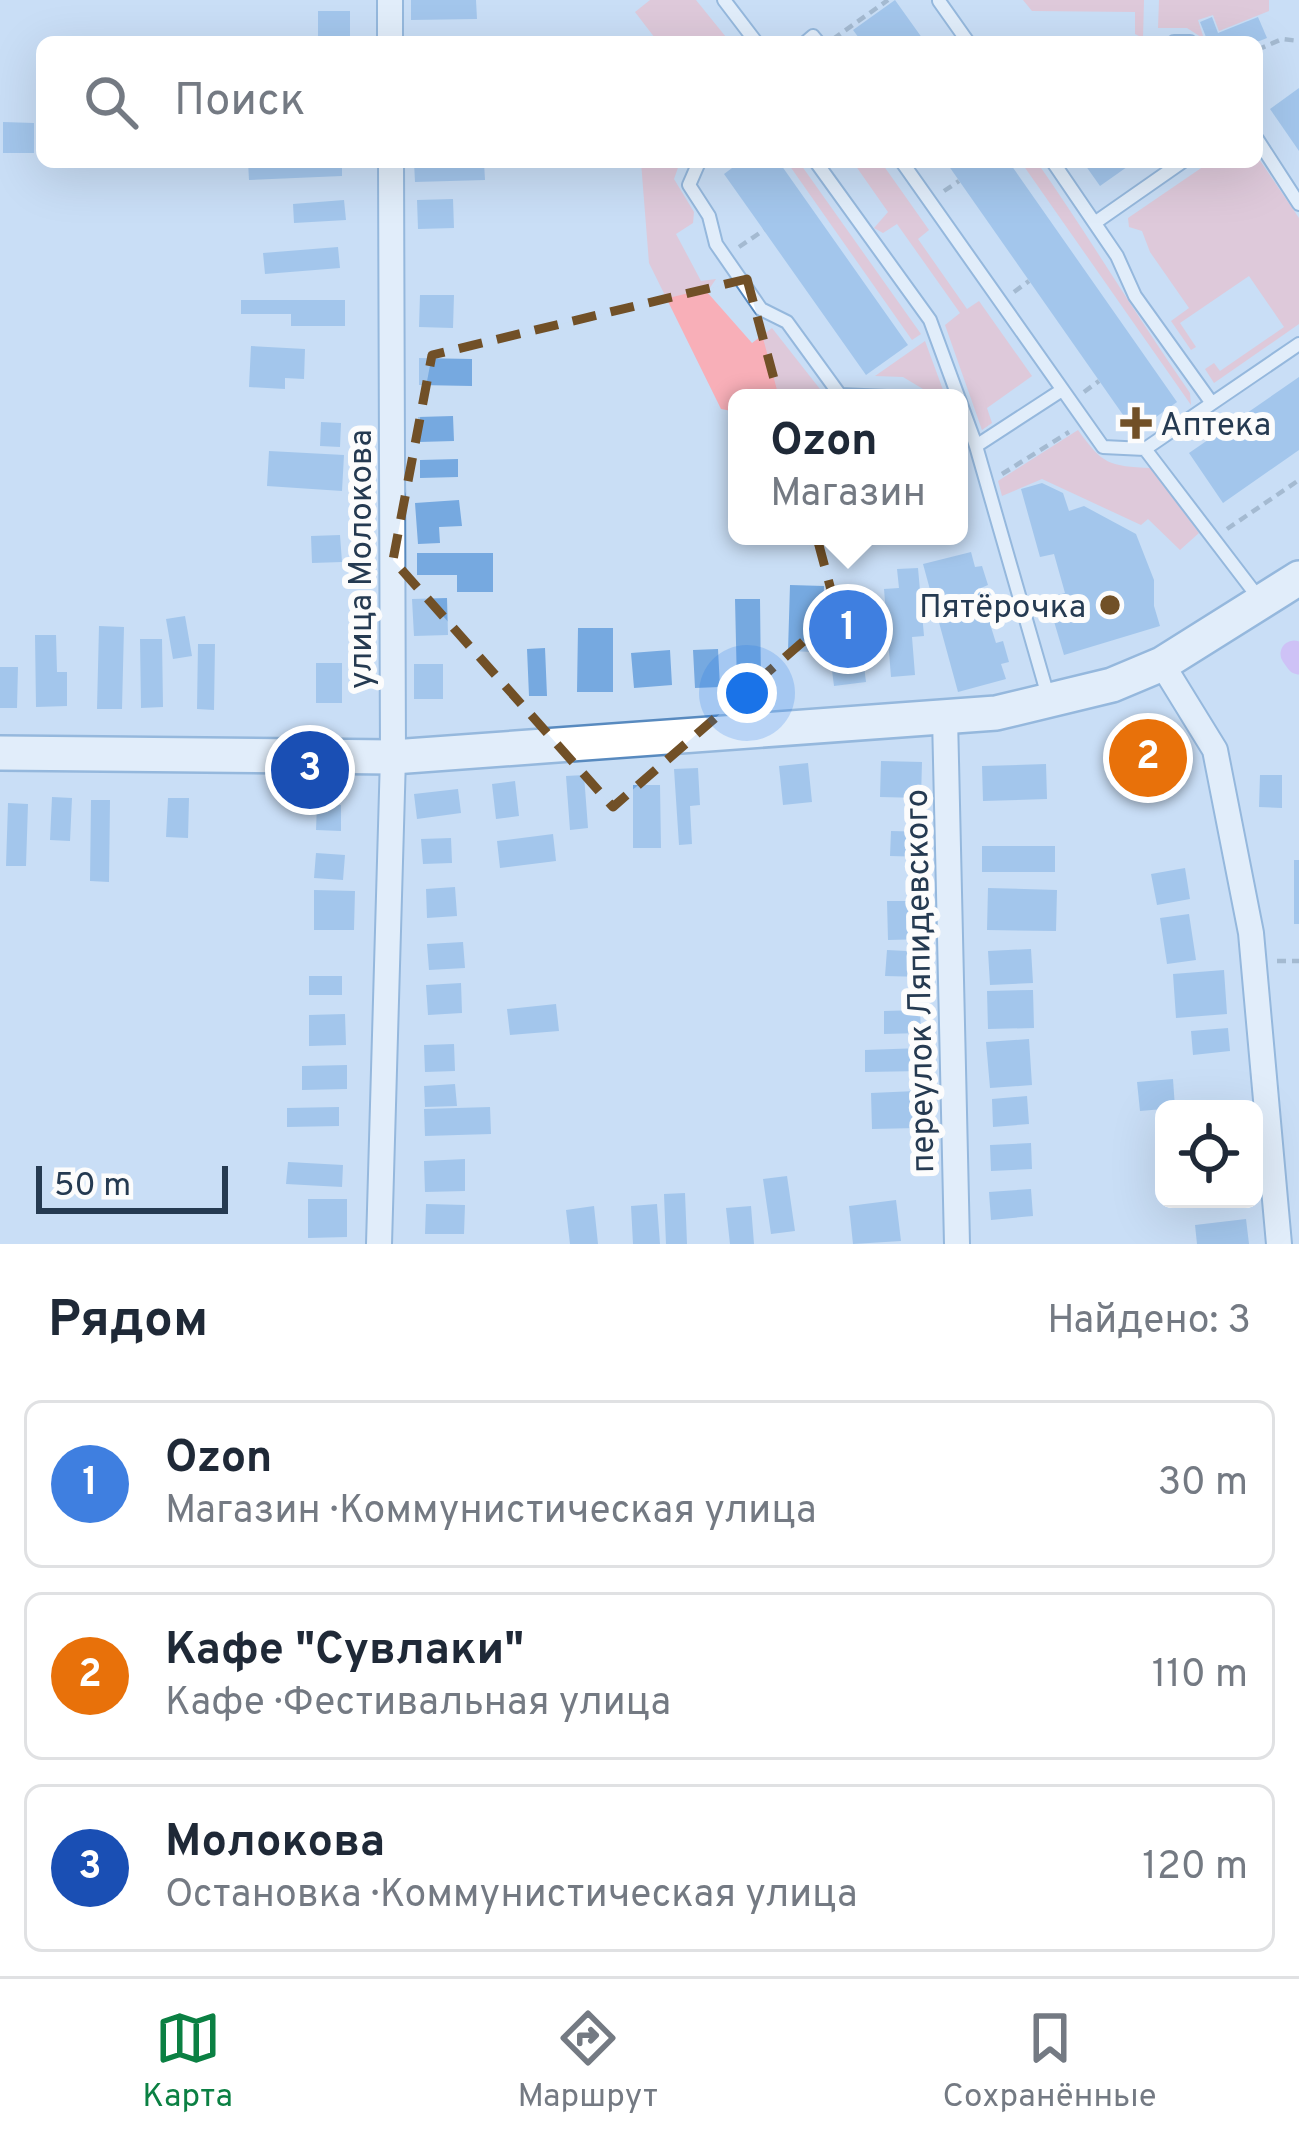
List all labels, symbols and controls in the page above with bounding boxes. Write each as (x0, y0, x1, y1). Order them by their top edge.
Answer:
search box (36, 36, 1263, 168)
icon: search (78, 69, 144, 135)
text: Поиск (174, 74, 305, 131)
popup (728, 389, 968, 545)
place label: Аптека (1160, 406, 1271, 448)
marker: Аптека (1123, 410, 1149, 436)
text: Ozon (770, 414, 878, 471)
street label: улица Молокова (342, 429, 384, 689)
text: Магазин (770, 471, 926, 520)
pin: 1 (809, 584, 887, 674)
place label: Пятёрочка (919, 588, 1086, 630)
marker: Пятёрочка (1097, 592, 1123, 618)
your location (717, 663, 777, 723)
pin: 2 (1109, 713, 1187, 803)
pin: 3 (271, 725, 349, 815)
street label: переулок Ляпидевского (898, 789, 946, 1173)
map controls (1155, 1100, 1263, 1208)
button: locate (1155, 1100, 1263, 1208)
scale bar (36, 1160, 228, 1213)
text: 50 m (54, 1166, 131, 1208)
text: Рядом (48, 1290, 208, 1355)
text: Найдено: 3 (1047, 1298, 1251, 1347)
text: Ozon (165, 1431, 272, 1488)
text: 1 (82, 1460, 98, 1509)
text: 30 m (1158, 1460, 1248, 1509)
text: Магазин · Коммунистическая улица (165, 1488, 817, 1537)
text: Кафе "Сувлаки" (165, 1623, 524, 1680)
text: 2 (78, 1652, 102, 1701)
text: 110 m (1152, 1652, 1248, 1701)
text: Кафе · Фестивальная улица (165, 1680, 671, 1729)
text: Молокова (165, 1815, 385, 1872)
text: 3 (78, 1844, 102, 1893)
text: 120 m (1142, 1844, 1248, 1893)
text: Остановка · Коммунистическая улица (165, 1872, 857, 1921)
tab: Карта (142, 2005, 233, 2119)
tab: Маршрут (517, 2005, 658, 2119)
tab: Сохранённые (943, 2005, 1157, 2119)

